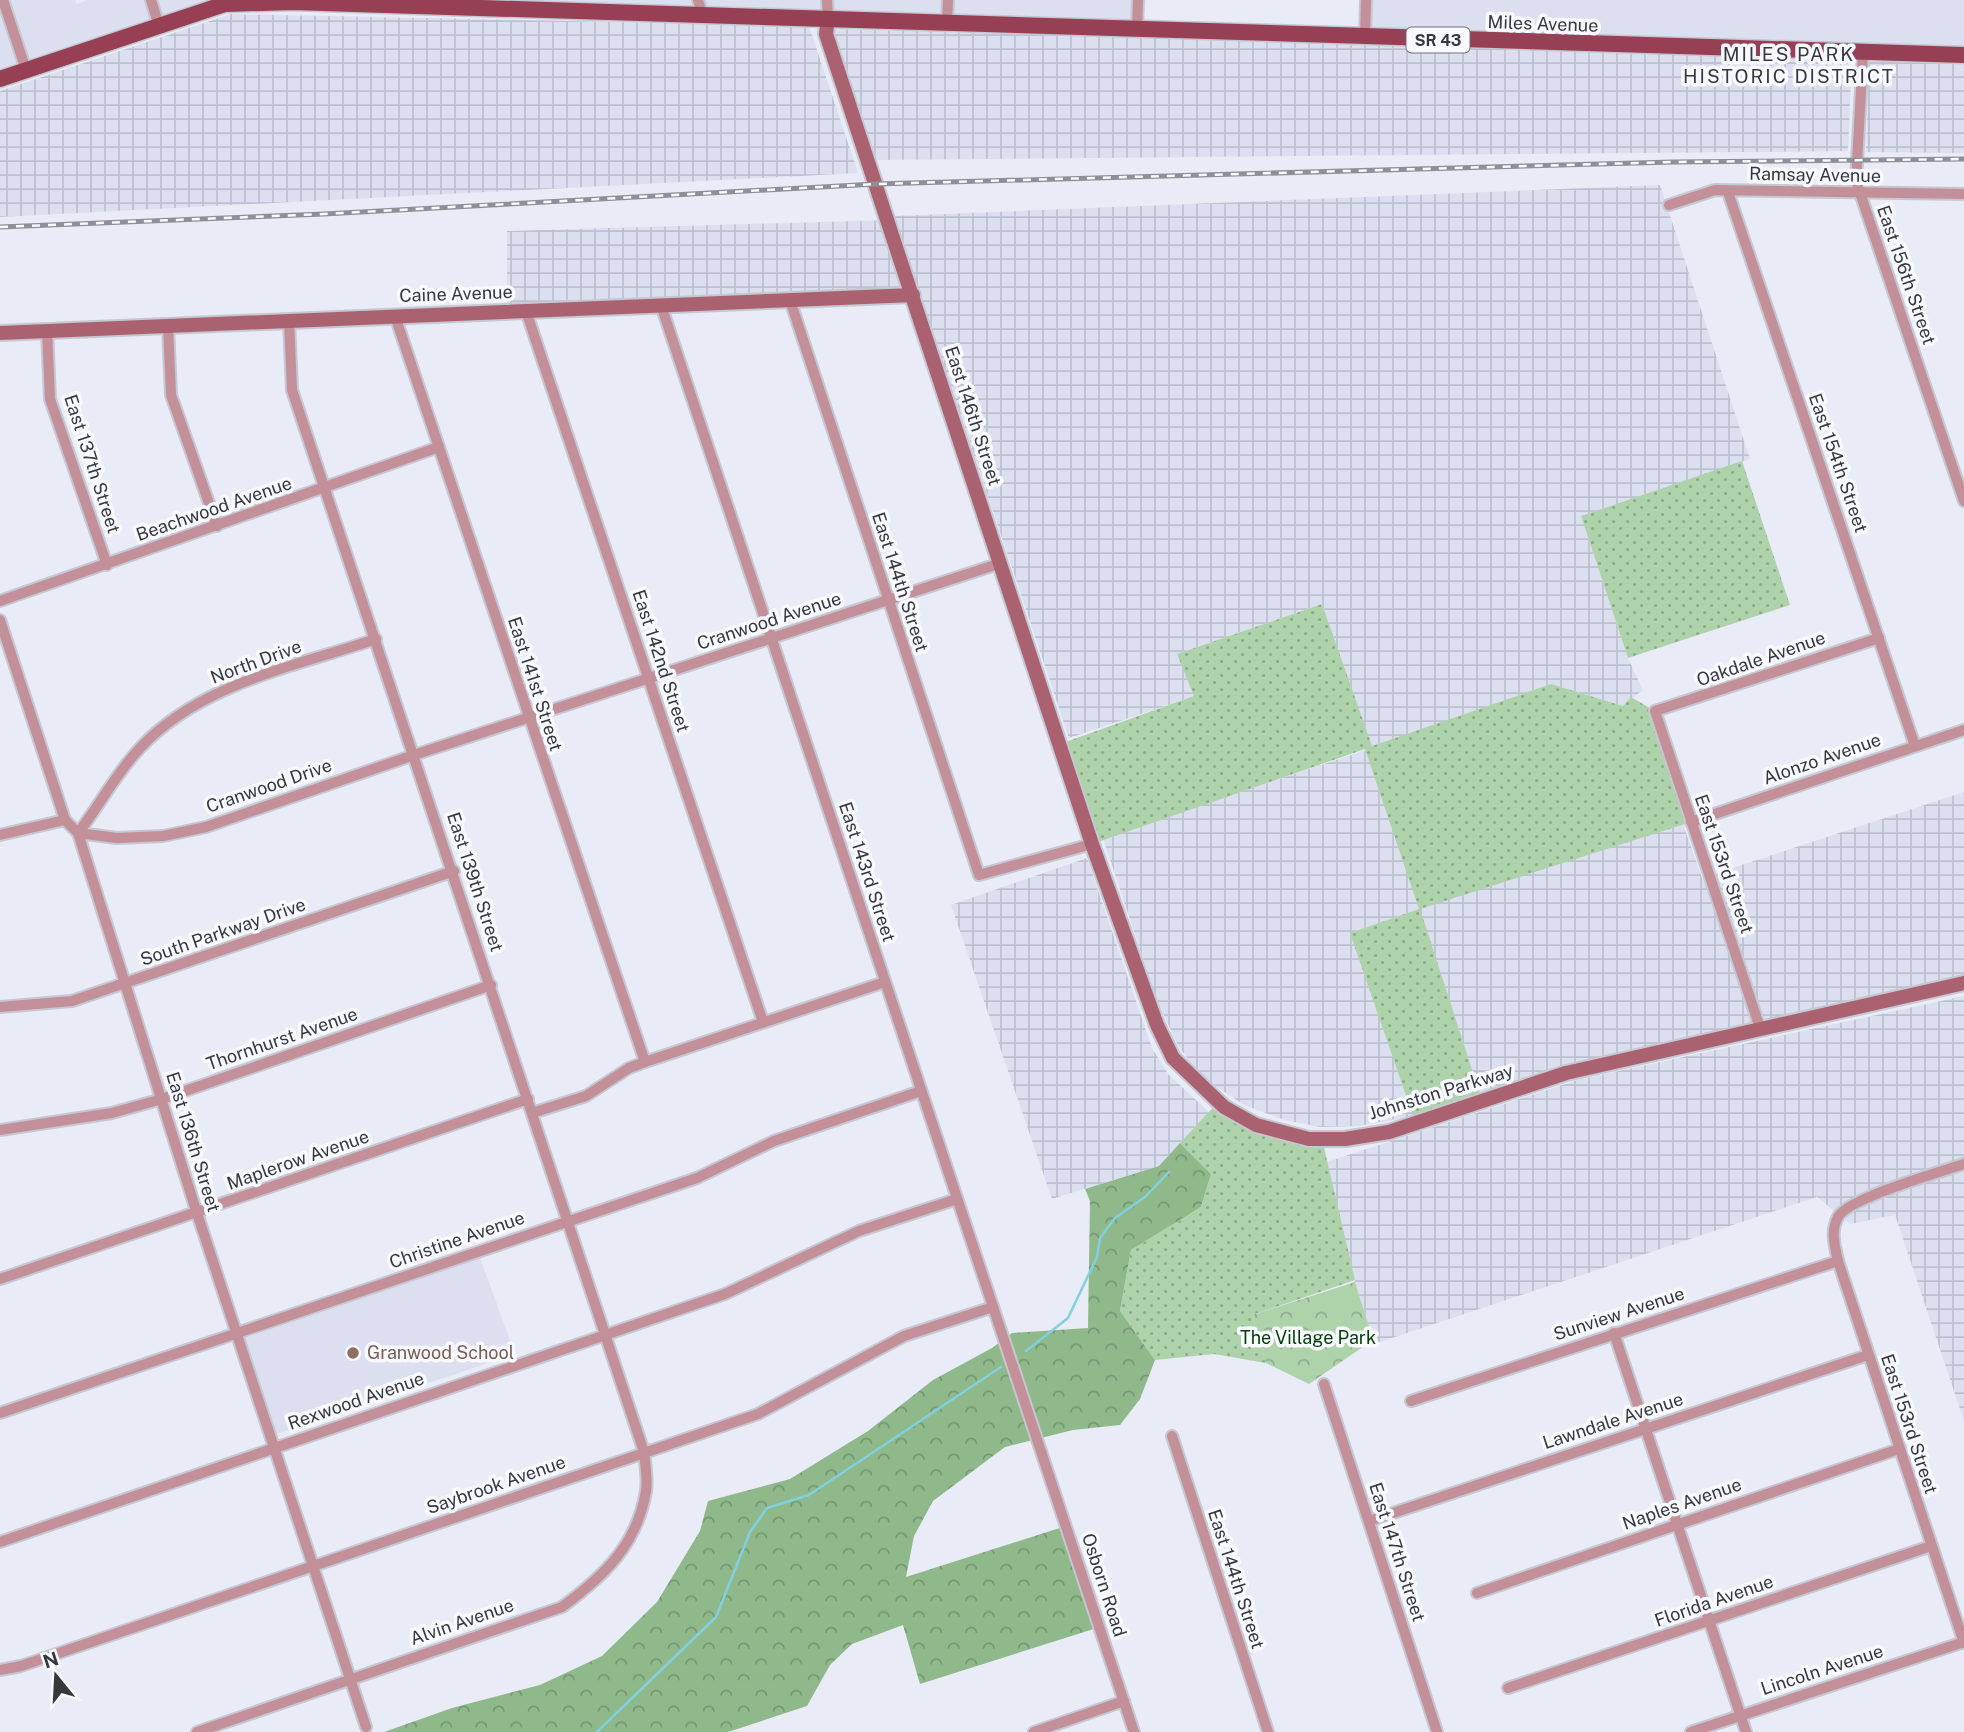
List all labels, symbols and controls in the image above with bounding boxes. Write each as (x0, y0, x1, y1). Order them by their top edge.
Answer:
street label: Miles Avenue (1487, 11, 1599, 36)
road number: SR 43 (1406, 28, 1470, 52)
district label: MILES PARK HISTORIC DISTRICT (1683, 43, 1895, 87)
street label: Ramsay Avenue (1749, 163, 1881, 186)
street label: East 156th Street (1873, 203, 1940, 347)
street label: Caine Avenue (399, 281, 513, 306)
street label: East 146th Street (941, 343, 1006, 488)
street label: East 154th Street (1805, 391, 1872, 535)
street label: East 137th Street (60, 392, 125, 536)
street label: Beachwood Avenue (133, 472, 294, 545)
street label: East 144th Street (868, 509, 933, 654)
street label: East 142nd Street (629, 587, 694, 735)
street label: Cranwood Avenue (694, 587, 844, 654)
street label: East 141st Street (504, 614, 567, 754)
street label: Oakdale Avenue (1694, 627, 1828, 690)
street label: North Drive (207, 635, 304, 688)
street label: Alonzo Avenue (1760, 729, 1883, 789)
street label: Cranwood Drive (203, 754, 334, 817)
street label: East 153rd Street (1691, 791, 1758, 936)
street label: East 143rd Street (835, 799, 900, 944)
street label: East 139th Street (443, 809, 508, 954)
street label: South Parkway Drive (137, 893, 308, 970)
street label: Thornhurst Avenue (203, 1003, 360, 1074)
street label: Johnston Parkway (1366, 1059, 1516, 1124)
street label: East 136th Street (162, 1069, 225, 1214)
street label: Maplerow Avenue (224, 1125, 372, 1194)
street label: Christine Avenue (387, 1207, 527, 1272)
street label: Sunview Avenue (1551, 1282, 1687, 1345)
park label: The Village Park (1240, 1327, 1376, 1348)
place label: Granwood School (367, 1342, 514, 1363)
marker: Granwood School (345, 1345, 361, 1361)
street label: East 153rd Street (1877, 1351, 1942, 1497)
street label: Rexwood Avenue (285, 1367, 427, 1434)
street label: Lawndale Avenue (1540, 1388, 1686, 1453)
street label: Saybrook Avenue (424, 1451, 568, 1518)
street label: Naples Avenue (1620, 1473, 1744, 1534)
street label: East 147th Street (1365, 1480, 1430, 1624)
street label: East 144th Street (1204, 1506, 1269, 1651)
street label: Osborn Road (1078, 1530, 1131, 1639)
street label: Florida Avenue (1652, 1570, 1776, 1631)
street label: Alvin Avenue (407, 1594, 516, 1649)
street label: Lincoln Avenue (1758, 1640, 1886, 1699)
north arrow (21, 1641, 91, 1711)
text: N (40, 1647, 61, 1673)

